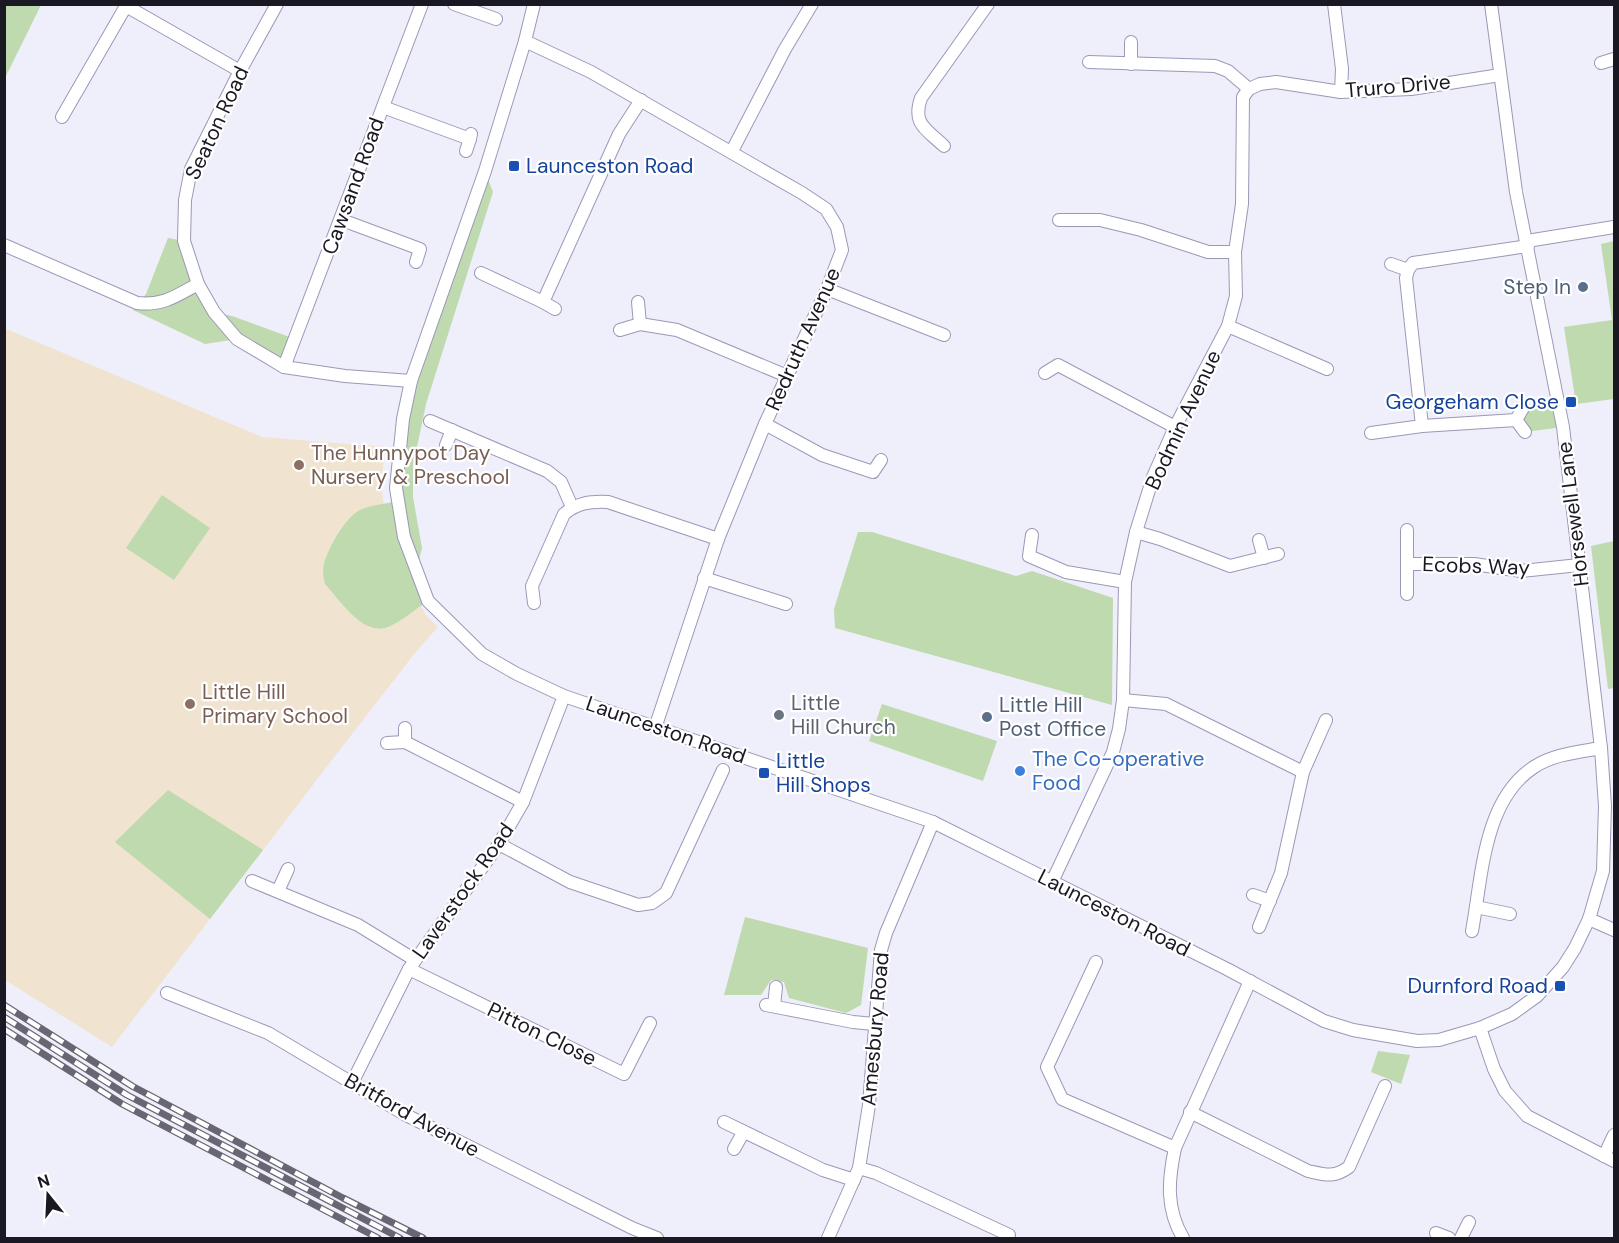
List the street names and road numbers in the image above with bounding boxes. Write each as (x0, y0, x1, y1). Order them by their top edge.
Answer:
street label: Seaton Road (178, 62, 256, 184)
street label: Truro Drive (1344, 67, 1452, 105)
street label: Cawsand Road (315, 114, 391, 258)
street label: Redruth Avenue (759, 263, 847, 415)
street label: Bodmin Avenue (1138, 346, 1228, 494)
street label: Horsewell Lane (1550, 440, 1596, 588)
street label: Ecobs Way (1422, 550, 1531, 582)
street label: Launceston Road (582, 689, 750, 771)
street label: Laverstock Road (406, 817, 520, 965)
street label: Launceston Road (1033, 862, 1195, 964)
street label: Amesbury Road (854, 951, 896, 1107)
street label: Pitton Close (483, 996, 601, 1073)
street label: Britford Avenue (339, 1066, 485, 1164)

